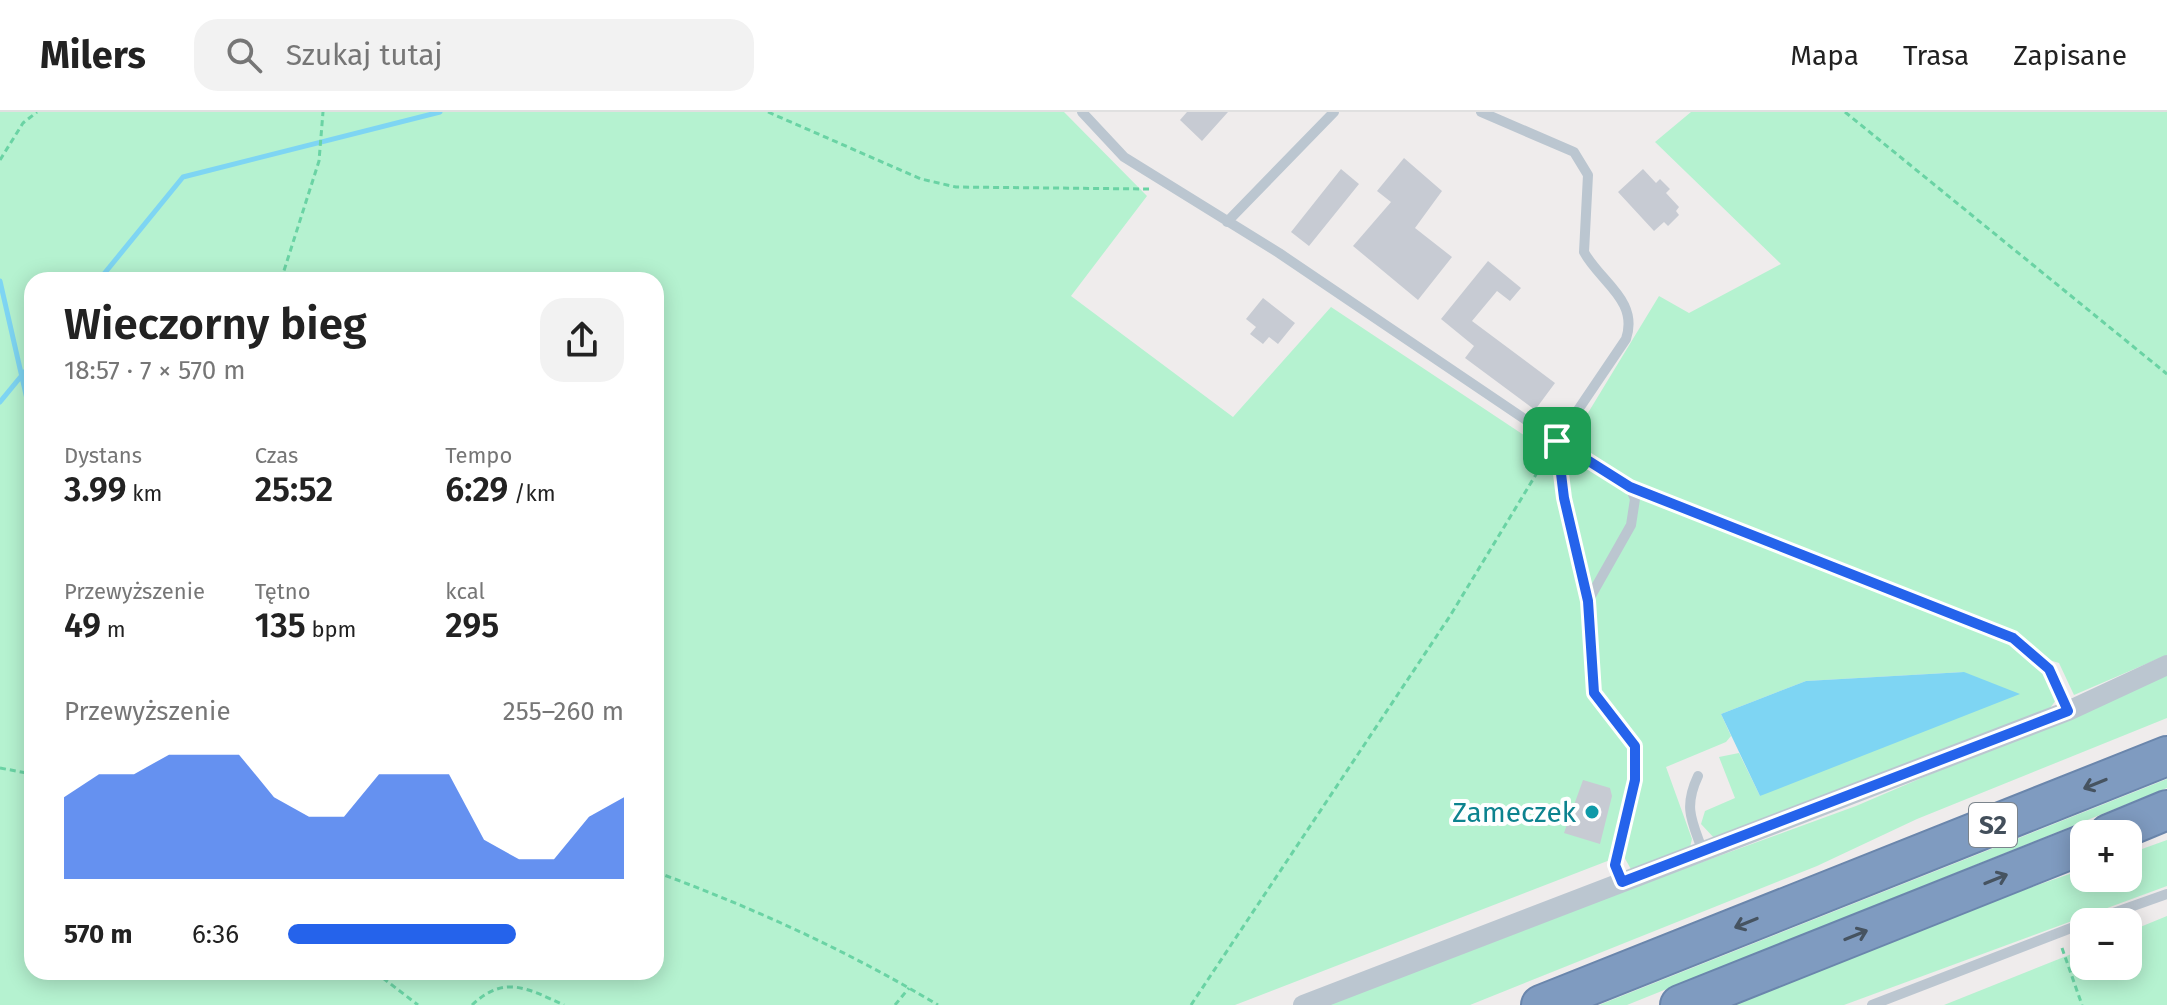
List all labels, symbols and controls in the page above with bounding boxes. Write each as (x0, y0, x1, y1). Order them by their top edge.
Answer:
search box (194, 19, 754, 91)
text: Milers (40, 32, 146, 78)
icon: search (222, 33, 266, 77)
text: Szukaj tutaj (286, 37, 443, 73)
text: Mapa (1790, 39, 1859, 72)
text: Trasa (1903, 39, 1969, 72)
text: Zapisane (2013, 39, 2127, 72)
text: Wieczorny bieg (64, 298, 367, 351)
button: share (540, 298, 624, 382)
text: 18:57 · 7 × 570 m (64, 355, 246, 386)
pin (1523, 407, 1591, 475)
icon: arrive (1535, 419, 1579, 463)
text: Dystans (64, 442, 142, 469)
text: Czas (255, 442, 298, 469)
text: Tempo (445, 442, 512, 469)
text: 3.99 (64, 469, 126, 510)
text: 25:52 (255, 469, 333, 510)
text: 6:29 (445, 469, 508, 510)
text: km (126, 480, 162, 507)
text: /km (508, 480, 556, 507)
text: Przewyższenie (64, 578, 205, 605)
text: Tętno (255, 578, 311, 605)
text: kcal (445, 578, 485, 605)
text: 49 (64, 605, 101, 646)
text: 135 (255, 605, 306, 646)
text: 295 (445, 605, 499, 646)
text: m (101, 616, 126, 643)
text: bpm (306, 616, 356, 643)
text: Przewyższenie (64, 696, 231, 727)
text: 255–260 m (503, 696, 624, 727)
one-way arrow (2083, 778, 2108, 793)
place label: Zameczek (1452, 796, 1577, 829)
marker: Zameczek (1583, 803, 1601, 821)
road number: S2 (1969, 803, 2017, 847)
map controls (2070, 820, 2142, 980)
button: + (2070, 820, 2142, 892)
one-way arrow (1983, 871, 2008, 885)
button: − (2070, 908, 2142, 980)
one-way arrow (1734, 917, 1759, 931)
text: 570 m (64, 919, 132, 950)
text: 6:36 (192, 919, 239, 950)
one-way arrow (1843, 926, 1868, 941)

